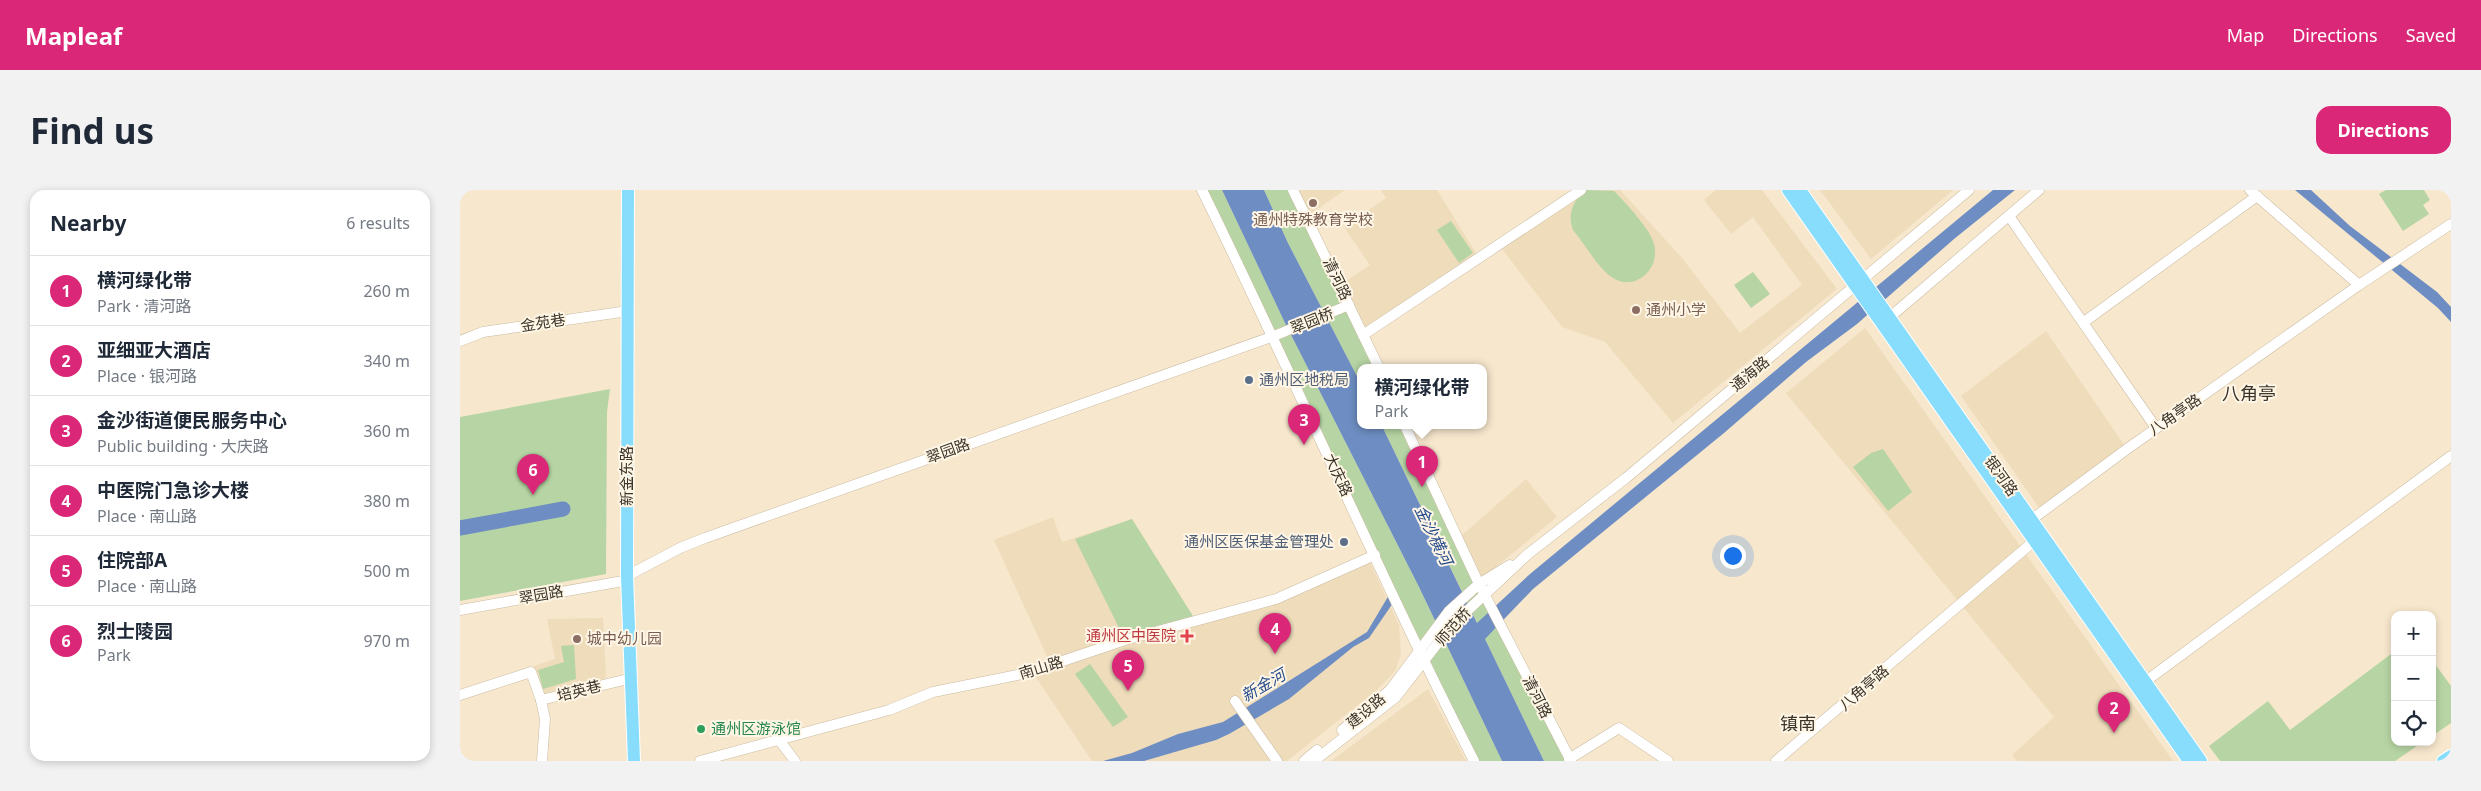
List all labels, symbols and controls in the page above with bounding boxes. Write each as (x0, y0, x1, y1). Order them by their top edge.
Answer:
text: Mapleaf (25, 19, 122, 52)
text: Map (2227, 23, 2264, 47)
text: Directions (2292, 23, 2378, 47)
text: Saved (2406, 23, 2456, 47)
button: Directions (2316, 106, 2451, 154)
text: Find us (30, 107, 154, 154)
marker: 通州特殊教育学校 (1307, 197, 1319, 209)
text: Nearby (50, 209, 126, 237)
place label: 通州特殊教育学校 (1253, 209, 1373, 229)
text: 6 results (346, 212, 410, 234)
street label: 清河路 (1319, 254, 1357, 303)
text: 横河绿化带 (97, 267, 192, 293)
text: 1 (61, 280, 71, 302)
text: 260 m (363, 280, 410, 302)
text: Park · 清河路 (97, 295, 191, 317)
place label: 通州小学 (1646, 299, 1706, 319)
street label: 翠园桥 (1287, 302, 1336, 338)
marker: 通州小学 (1630, 304, 1642, 316)
street label: 金苑巷 (519, 309, 567, 335)
text: 亚细亚大酒店 (97, 337, 211, 363)
text: 2 (61, 350, 71, 372)
text: 340 m (363, 350, 410, 372)
street label: 通海路 (1726, 351, 1773, 395)
popup (1357, 364, 1487, 429)
text: Place · 银河路 (97, 365, 197, 387)
place label: 通州区地税局 (1259, 369, 1349, 389)
marker: 通州区地税局 (1243, 374, 1255, 386)
text: 横河绿化带 (1374, 374, 1470, 400)
district label: 八角亭 (2222, 381, 2276, 405)
street label: 八角亭路 (2144, 389, 2205, 440)
text: Park (1374, 400, 1408, 422)
pin: 3 (1288, 404, 1320, 445)
text: 金沙街道便民服务中心 (97, 407, 287, 433)
text: 3 (61, 420, 71, 442)
text: 360 m (363, 420, 410, 442)
street label: 翠园路 (923, 433, 972, 467)
text: Public building · 大庆路 (97, 435, 269, 457)
street label: 新金东路 (616, 446, 636, 506)
pin: 1 (1406, 446, 1438, 487)
street label: 大庆路 (1320, 450, 1357, 499)
street label: 银河路 (1981, 451, 2023, 500)
pin: 6 (517, 454, 549, 495)
text: 中医院门急诊大楼 (97, 477, 249, 503)
text: 4 (61, 490, 71, 512)
text: 380 m (363, 490, 410, 512)
water label: 金沙横河 (1410, 501, 1459, 571)
text: Place · 南山路 (97, 505, 197, 527)
place label: 通州区医保基金管理处 (1184, 531, 1334, 551)
marker: 通州区医保基金管理处 (1338, 536, 1350, 548)
your location (1720, 543, 1746, 569)
text: 住院部A (97, 547, 167, 573)
text: 5 (61, 560, 71, 582)
text: 500 m (363, 560, 410, 582)
text: Place · 南山路 (97, 575, 197, 597)
street label: 翠园路 (517, 580, 565, 608)
street label: 师范桥 (1430, 603, 1475, 650)
map controls (2391, 611, 2436, 746)
button: + (2391, 611, 2436, 656)
pin: 4 (1259, 613, 1291, 654)
text: 烈士陵园 (97, 618, 173, 644)
place label: 通州区中医院 (1086, 625, 1176, 645)
place label: 城中幼儿园 (587, 628, 662, 648)
marker: 通州区中医院 (1180, 629, 1194, 643)
text: 6 (61, 630, 71, 652)
text: 970 m (363, 630, 410, 652)
marker: 城中幼儿园 (571, 633, 583, 645)
text: Park (97, 644, 131, 666)
pin: 5 (1112, 650, 1144, 691)
street label: 南山路 (1016, 651, 1065, 683)
button: − (2391, 656, 2436, 701)
street label: 八角亭路 (1834, 660, 1893, 714)
water label: 新金河 (1237, 662, 1292, 707)
street label: 清河路 (1519, 672, 1557, 721)
street label: 培英巷 (554, 675, 603, 705)
street label: 建设路 (1342, 688, 1389, 732)
pin: 2 (2098, 692, 2130, 733)
button: locate (2391, 701, 2436, 746)
district label: 镇南 (1780, 711, 1816, 735)
place label: 通州区游泳馆 (711, 718, 801, 738)
marker: 通州区游泳馆 (695, 723, 707, 735)

